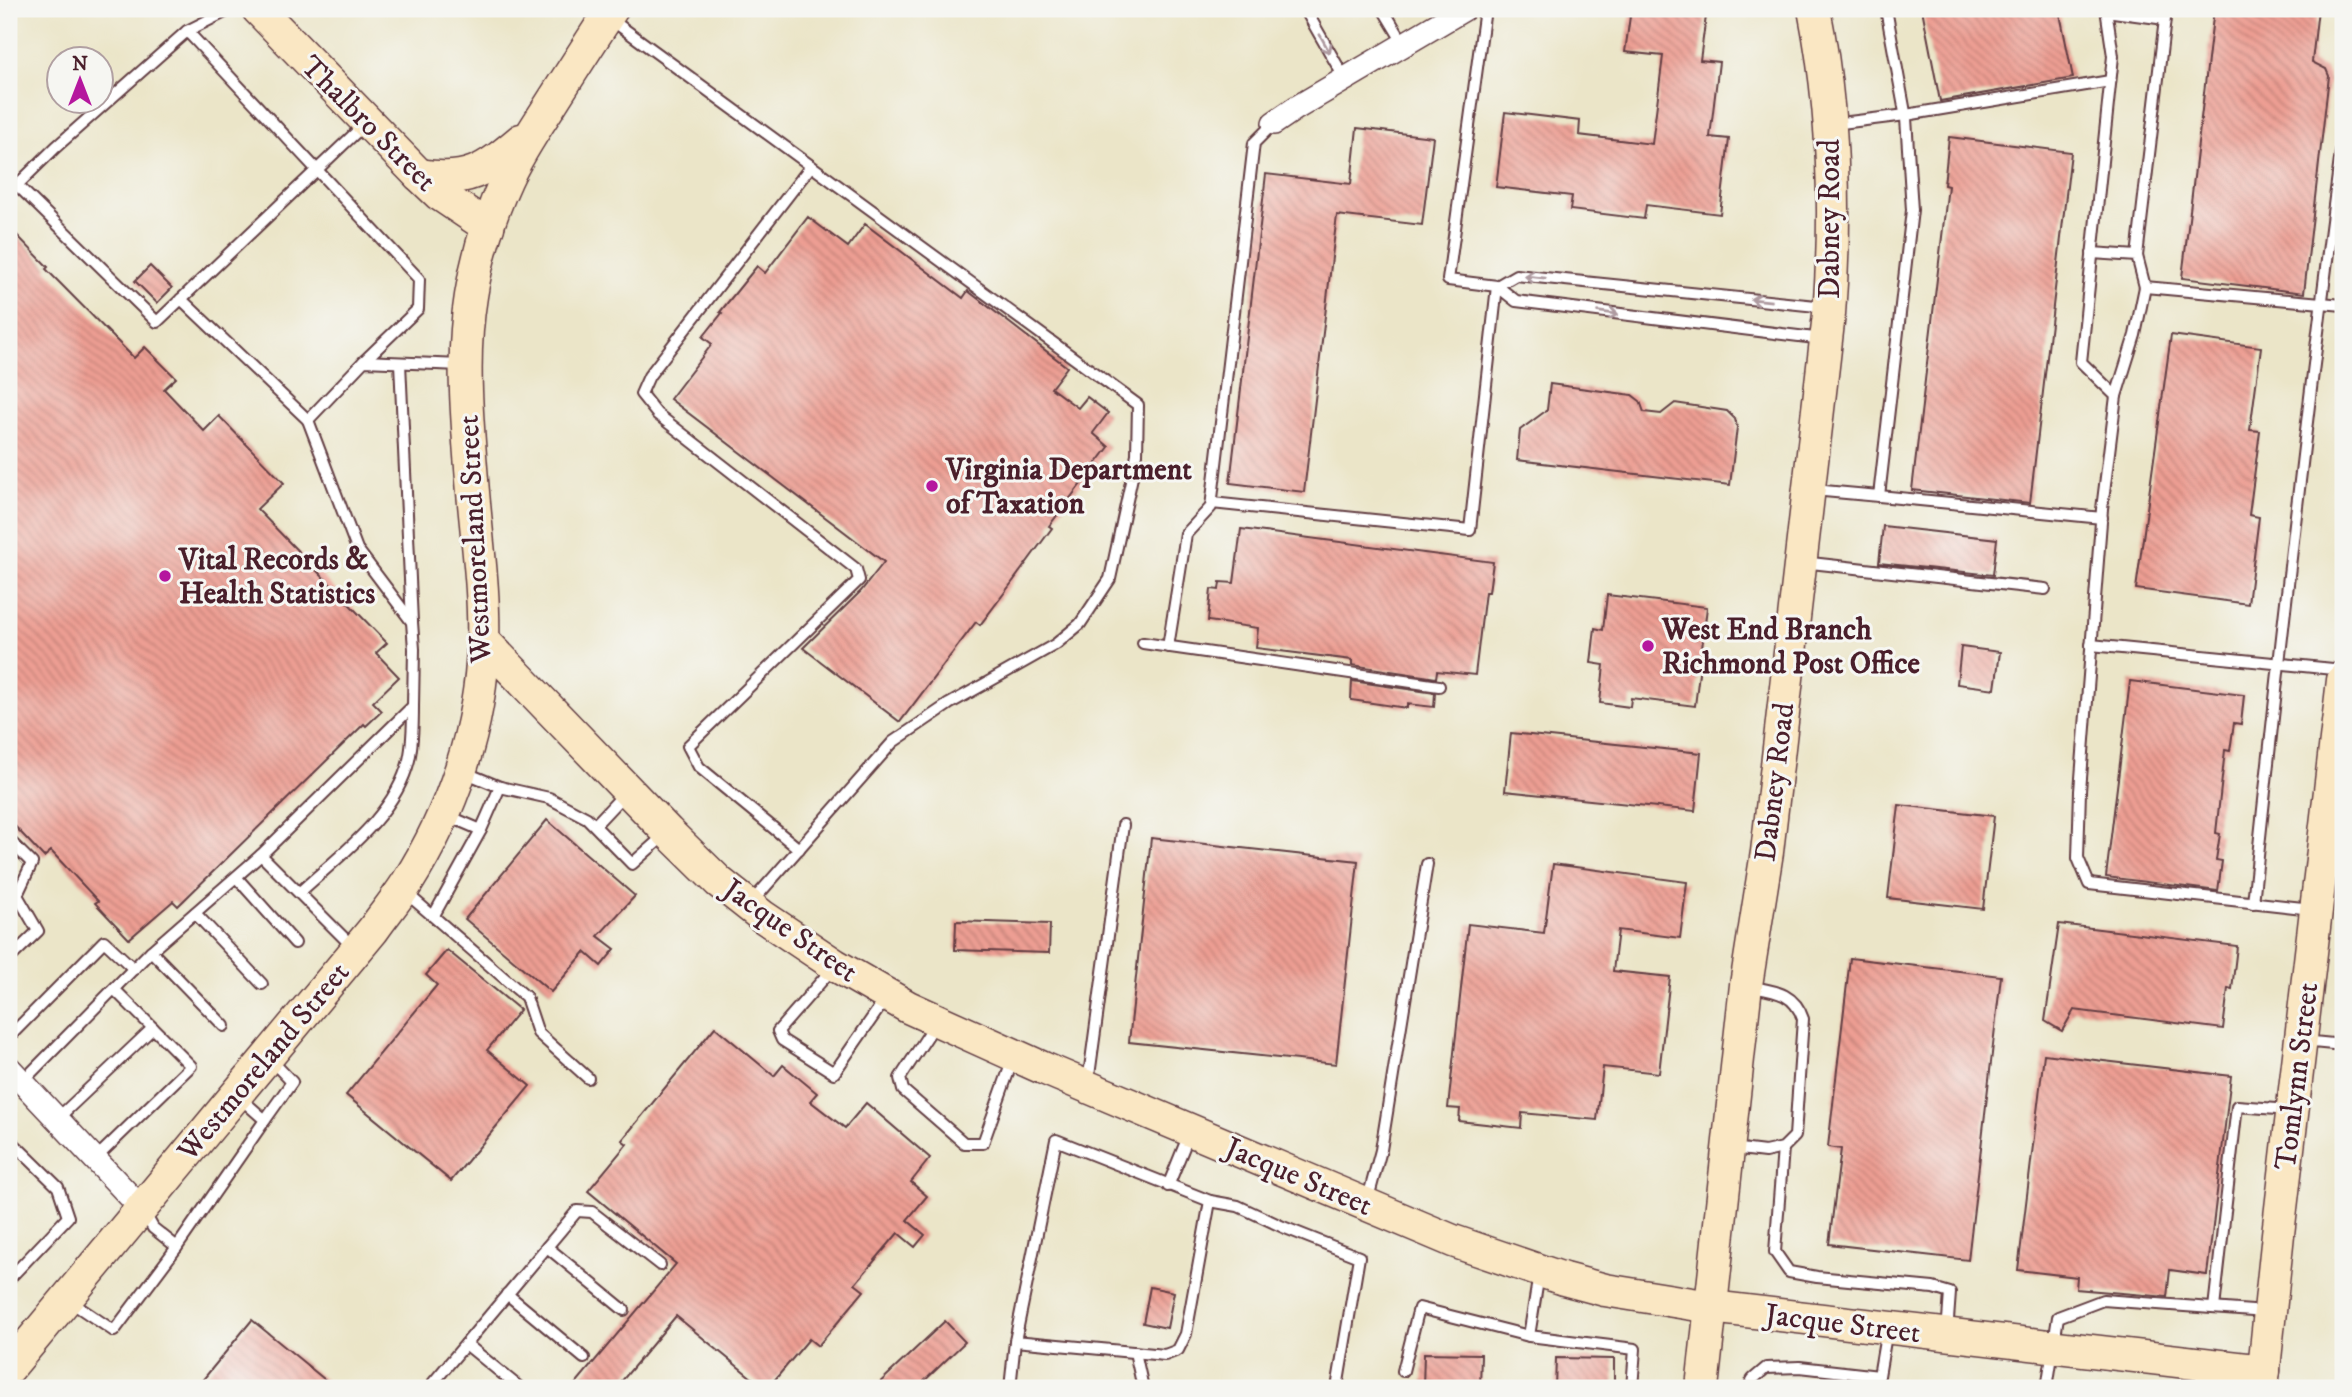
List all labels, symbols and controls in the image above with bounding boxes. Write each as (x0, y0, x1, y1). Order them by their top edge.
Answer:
one-way arrow (1319, 33, 1332, 54)
north arrow (46, 46, 116, 116)
street label: Thalbro Street (292, 48, 444, 200)
text: N (72, 53, 88, 76)
street label: Dabney Road (1812, 139, 1849, 299)
one-way arrow (1524, 270, 1547, 283)
one-way arrow (1751, 294, 1773, 307)
one-way arrow (1596, 306, 1619, 319)
street label: Westmoreland Street (451, 414, 501, 665)
place label: Virginia Department of Taxation (945, 452, 1192, 523)
marker: Virginia Department of Taxation (924, 478, 940, 494)
place label: Vital Records & Health Statistics (178, 542, 375, 613)
marker: Vital Records & Health Statistics (157, 568, 173, 584)
place label: West End Branch Richmond Post Office (1661, 612, 1920, 683)
marker: West End Branch Richmond Post Office (1640, 638, 1656, 654)
street label: Dabney Road (1747, 701, 1804, 864)
street label: Jacque Street (713, 870, 865, 991)
street label: Westmoreland Street (170, 955, 358, 1170)
street label: Tomlynn Street (2268, 980, 2327, 1172)
street label: Jacque Street (1217, 1129, 1378, 1225)
street label: Jacque Street (1760, 1296, 1923, 1352)

